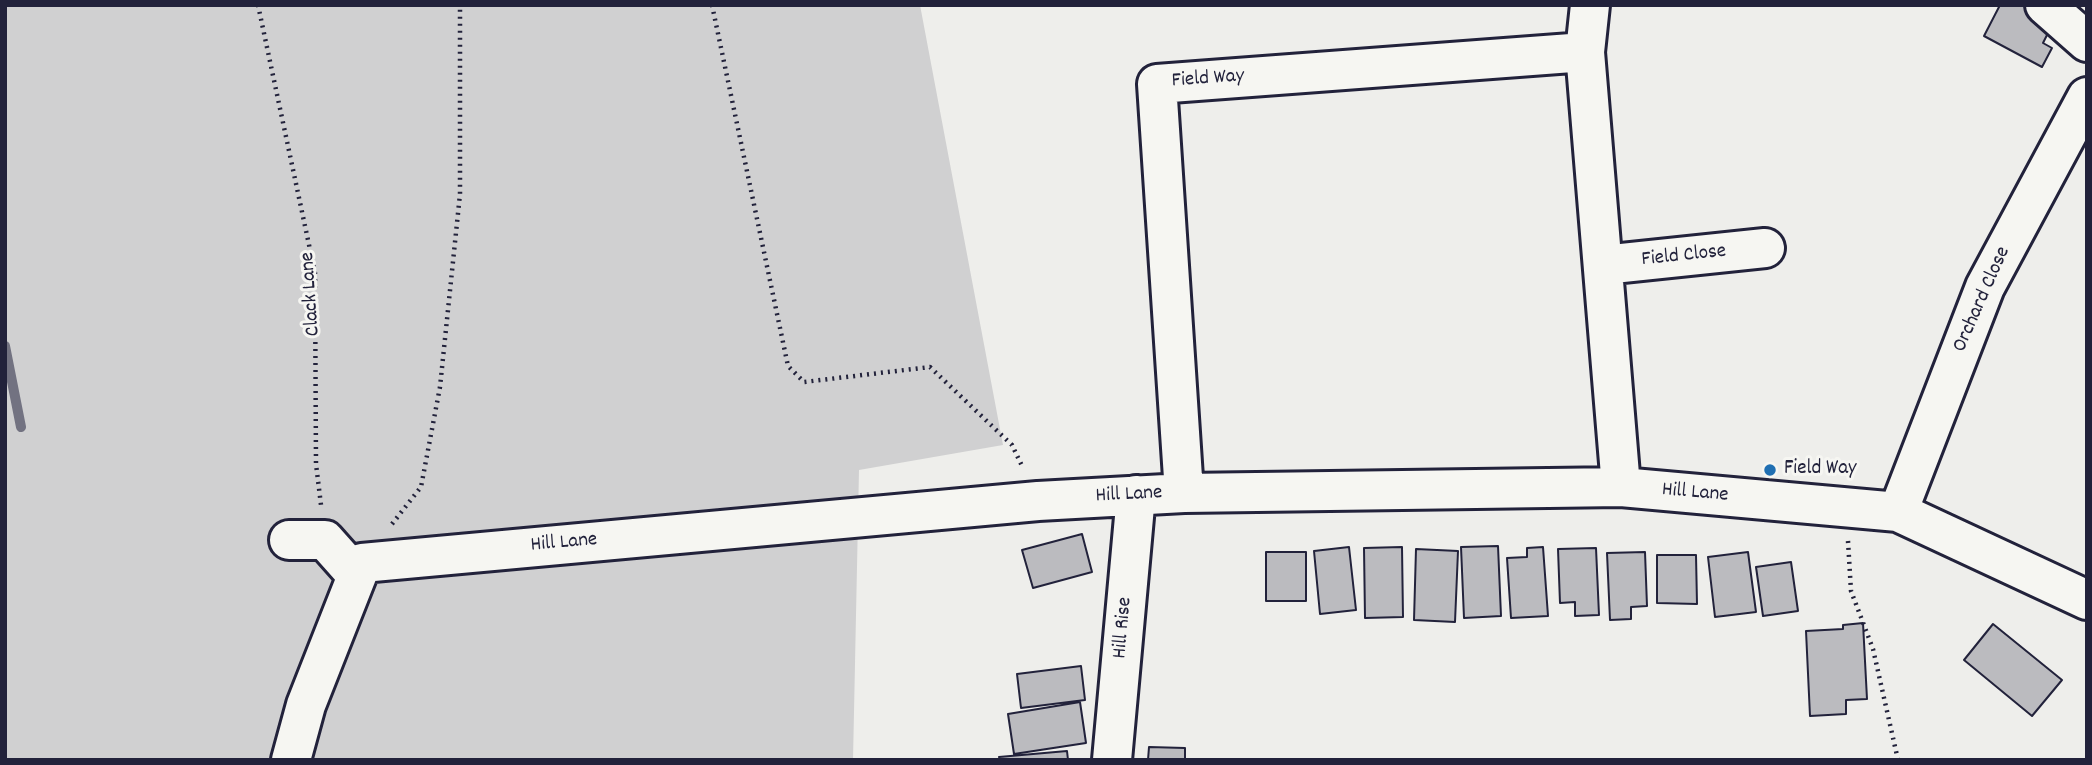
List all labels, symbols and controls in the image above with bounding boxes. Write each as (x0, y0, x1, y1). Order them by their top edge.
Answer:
street label: Field Way (1171, 65, 1245, 95)
street label: Field Close (1640, 240, 1728, 274)
street label: Orchard Close (1949, 243, 2017, 357)
street label: Clack Lane (296, 251, 328, 337)
place label: Field Way (1784, 457, 1857, 483)
marker: Field Way (1762, 462, 1778, 478)
street label: Hill Lane (1661, 479, 1729, 509)
street label: Hill Lane (1095, 482, 1163, 510)
street label: Hill Lane (530, 529, 598, 559)
street label: Hill Rise (1109, 596, 1139, 660)

